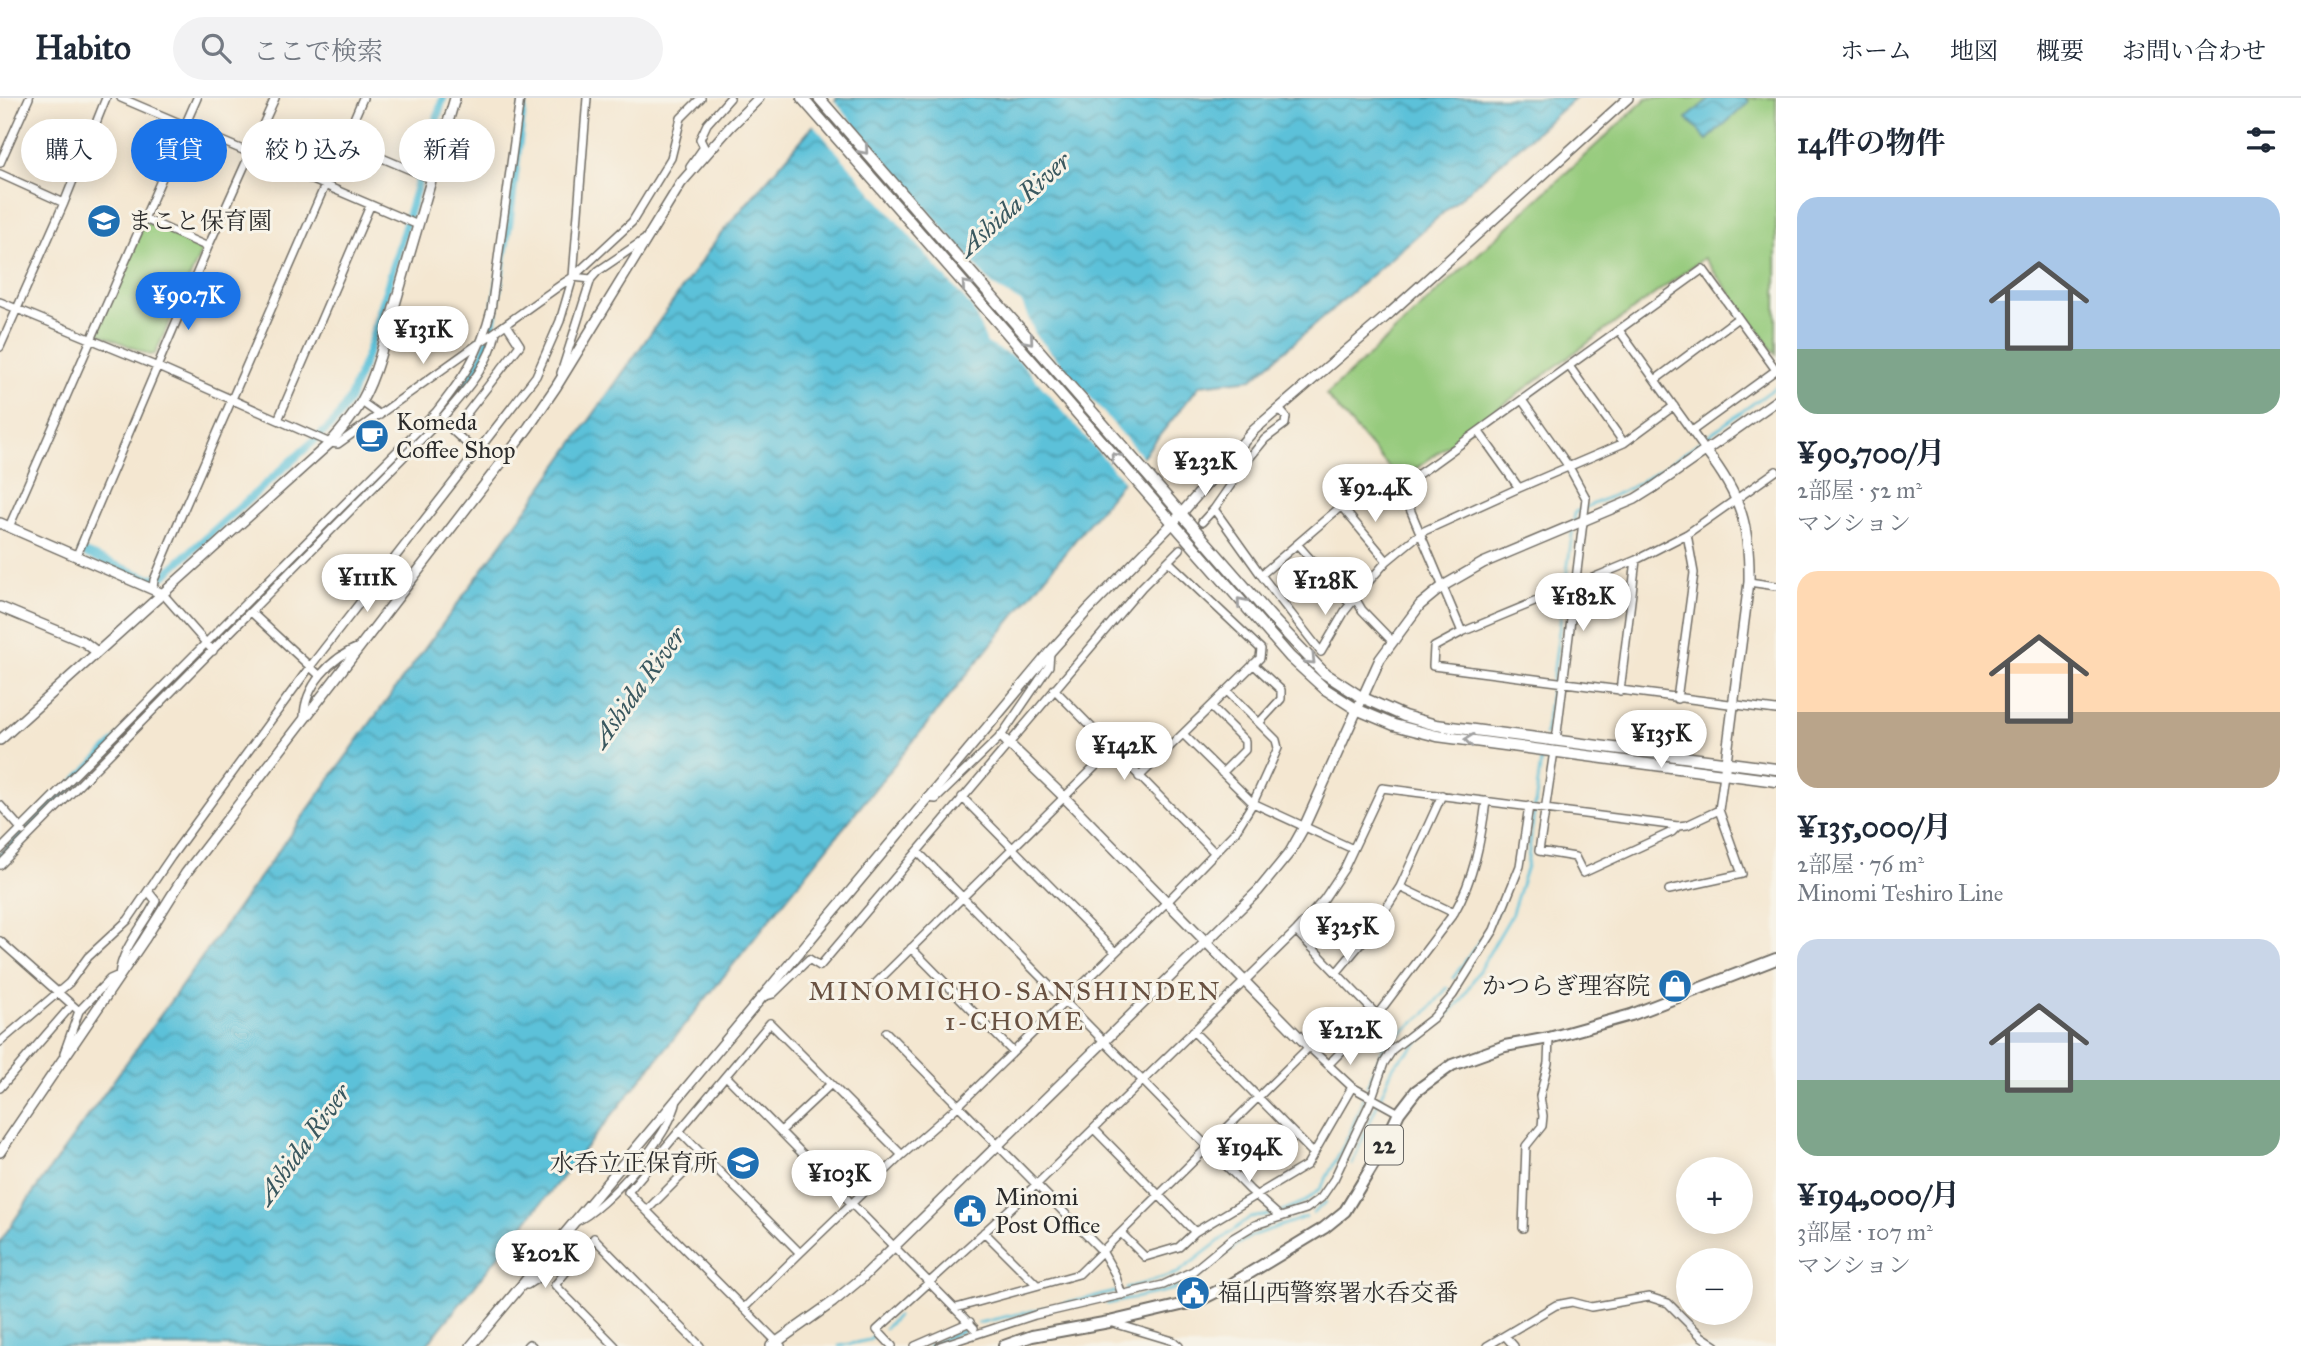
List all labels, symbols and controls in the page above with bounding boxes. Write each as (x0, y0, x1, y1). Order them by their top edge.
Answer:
search box (173, 17, 663, 80)
text: Habito (35, 28, 131, 68)
icon: search (197, 29, 235, 67)
text: ここで検索 (253, 35, 383, 67)
text: ホーム (1840, 36, 1912, 66)
text: 地図 (1950, 36, 1998, 66)
text: 概要 (2036, 36, 2084, 66)
text: お問い合わせ (2122, 36, 2266, 66)
chip: 購入 (21, 119, 117, 182)
chip: 賃貸 (131, 119, 227, 182)
chip: 絞り込み (241, 119, 385, 182)
chip: 新着 (399, 119, 495, 182)
icon: filters (2242, 121, 2280, 159)
text: 14件の物件 (1797, 125, 1946, 161)
one-way arrow (856, 141, 868, 154)
water label: Ashida River (949, 144, 1078, 265)
school or university icon: まこと保育園 (85, 202, 123, 240)
place label: まこと保育園 (128, 206, 272, 236)
icon: home (1976, 243, 2102, 369)
pin: ¥90.7K (131, 272, 245, 332)
text: ¥90.7K (152, 281, 224, 309)
one-way arrow (962, 281, 974, 294)
pin: ¥131K (374, 306, 472, 366)
text: ¥131K (394, 315, 452, 343)
one-way arrow (1021, 332, 1033, 345)
place label: Komeda Coffee Shop (396, 407, 515, 465)
cafe icon: Komeda Coffee Shop (353, 417, 391, 455)
text: ¥90,700/月 (1797, 435, 1945, 471)
pin: ¥232K (1156, 438, 1254, 498)
text: ¥232K (1173, 447, 1237, 475)
one-way arrow (1111, 452, 1123, 465)
pin: ¥92.4K (1318, 464, 1432, 524)
text: ¥92.4K (1338, 473, 1412, 501)
text: 2部屋 · 52 m² (1797, 476, 1922, 504)
text: マンション (1797, 509, 1911, 537)
pin: ¥111K (318, 554, 416, 614)
pin: ¥128K (1276, 558, 1374, 617)
text: ¥111K (338, 563, 396, 591)
text: ¥128K (1293, 566, 1357, 594)
pin: ¥182K (1534, 574, 1632, 633)
text: ¥182K (1551, 582, 1615, 610)
one-way arrow (1237, 597, 1249, 610)
icon: home (1976, 616, 2102, 742)
water label: Ashida River (582, 620, 693, 756)
one-way arrow (1303, 652, 1316, 665)
pin: ¥135K (1612, 710, 1710, 770)
text: ¥135K (1631, 719, 1691, 747)
pin: ¥142K (1075, 722, 1173, 782)
text: ¥142K (1092, 731, 1156, 759)
one-way arrow (1463, 733, 1475, 748)
text: ¥135,000/月 (1797, 809, 1952, 845)
text: 2部屋 · 76 m² (1797, 850, 1924, 878)
text: Minomi Teshiro Line (1797, 879, 2003, 907)
pin: ¥325K (1298, 904, 1396, 963)
text: ¥325K (1316, 912, 1378, 940)
shop icon: かつらぎ理容院 (1656, 967, 1694, 1005)
place label: かつらぎ理容院 (1482, 971, 1650, 1001)
district label: MINOMICHO-SANSHINDEN 1-CHOME (808, 975, 1222, 1037)
icon: home (1976, 985, 2102, 1111)
pin: ¥212K (1301, 1007, 1399, 1067)
text: ¥212K (1318, 1016, 1382, 1044)
water label: Ashida River (247, 1077, 358, 1213)
pin: ¥194K (1200, 1124, 1298, 1184)
road number: 22 (1365, 1126, 1403, 1164)
text: ¥194K (1216, 1133, 1282, 1161)
school or university icon: 水呑立正保育所 (724, 1144, 762, 1182)
place label: 水呑立正保育所 (550, 1148, 718, 1178)
pin: ¥103K (790, 1150, 888, 1210)
map controls (1676, 1157, 1753, 1325)
button: + (1676, 1157, 1753, 1234)
text: ¥103K (808, 1159, 871, 1187)
text: ¥194,000/月 (1797, 1177, 1960, 1213)
place label: Minomi Post Office (995, 1182, 1100, 1240)
public building icon: Minomi Post Office (951, 1192, 989, 1230)
text: 3部屋 · 107 m² (1797, 1218, 1933, 1246)
pin: ¥202K (496, 1230, 594, 1290)
text: ¥202K (511, 1239, 579, 1267)
button: − (1676, 1248, 1753, 1325)
text: マンション (1797, 1251, 1911, 1279)
public building icon: 福山西警察署水呑交番 (1174, 1274, 1212, 1312)
place label: 福山西警察署水呑交番 (1218, 1278, 1458, 1308)

